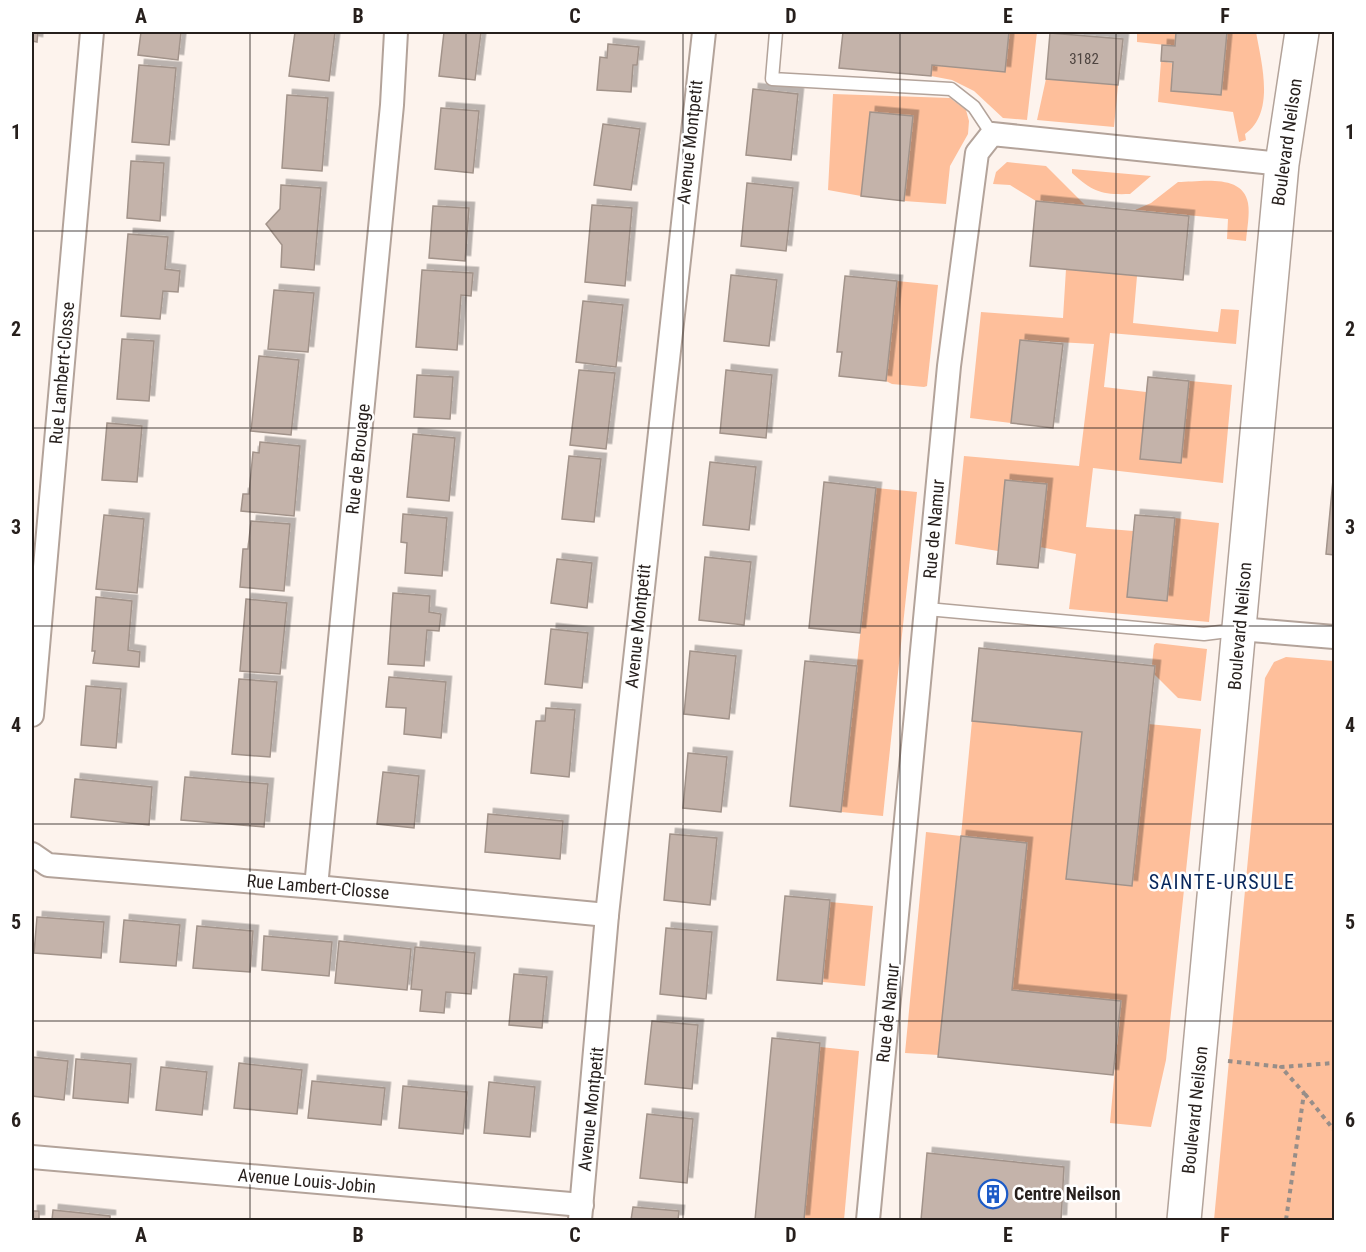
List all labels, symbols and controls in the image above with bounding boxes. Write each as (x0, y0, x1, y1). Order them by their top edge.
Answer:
text: A (135, 4, 147, 28)
text: B (352, 4, 364, 28)
text: C (569, 4, 581, 28)
text: D (785, 4, 797, 28)
text: E (1003, 4, 1013, 28)
text: F (1220, 4, 1230, 28)
house number: 3182 (1069, 50, 1099, 68)
street label: Boulevard Neilson (1267, 77, 1306, 207)
street label: Avenue Montpetit (673, 79, 706, 205)
text: 1 (11, 120, 21, 144)
text: 1 (1345, 120, 1355, 144)
street label: Rue Lambert-Closse (45, 301, 78, 445)
text: 2 (11, 317, 21, 341)
text: 2 (1345, 317, 1355, 341)
street label: Rue de Brouage (341, 403, 374, 515)
street label: Rue de Namur (919, 478, 948, 580)
text: 3 (11, 515, 21, 539)
text: 3 (1345, 515, 1355, 539)
street label: Boulevard Neilson (1223, 561, 1256, 691)
street label: Avenue Montpetit (621, 563, 654, 689)
text: 4 (11, 713, 21, 737)
text: 4 (1345, 713, 1355, 737)
street label: Rue Lambert-Closse (246, 870, 390, 903)
district label: SAINTE-URSULE (1149, 870, 1295, 894)
text: 5 (11, 910, 21, 934)
text: 5 (1345, 910, 1355, 934)
street label: Rue de Namur (872, 962, 903, 1064)
street label: Boulevard Neilson (1177, 1045, 1212, 1175)
street label: Avenue Montpetit (574, 1046, 607, 1172)
text: 6 (11, 1108, 21, 1132)
text: 6 (1345, 1108, 1355, 1132)
street label: Avenue Louis-Jobin (237, 1164, 377, 1197)
building icon: Centre Neilson (977, 1178, 1009, 1210)
place label: Centre Neilson (1014, 1183, 1121, 1204)
text: A (135, 1223, 147, 1247)
text: B (352, 1223, 364, 1247)
text: C (569, 1223, 581, 1247)
text: D (785, 1223, 797, 1247)
text: E (1003, 1223, 1013, 1247)
text: F (1220, 1223, 1230, 1247)

